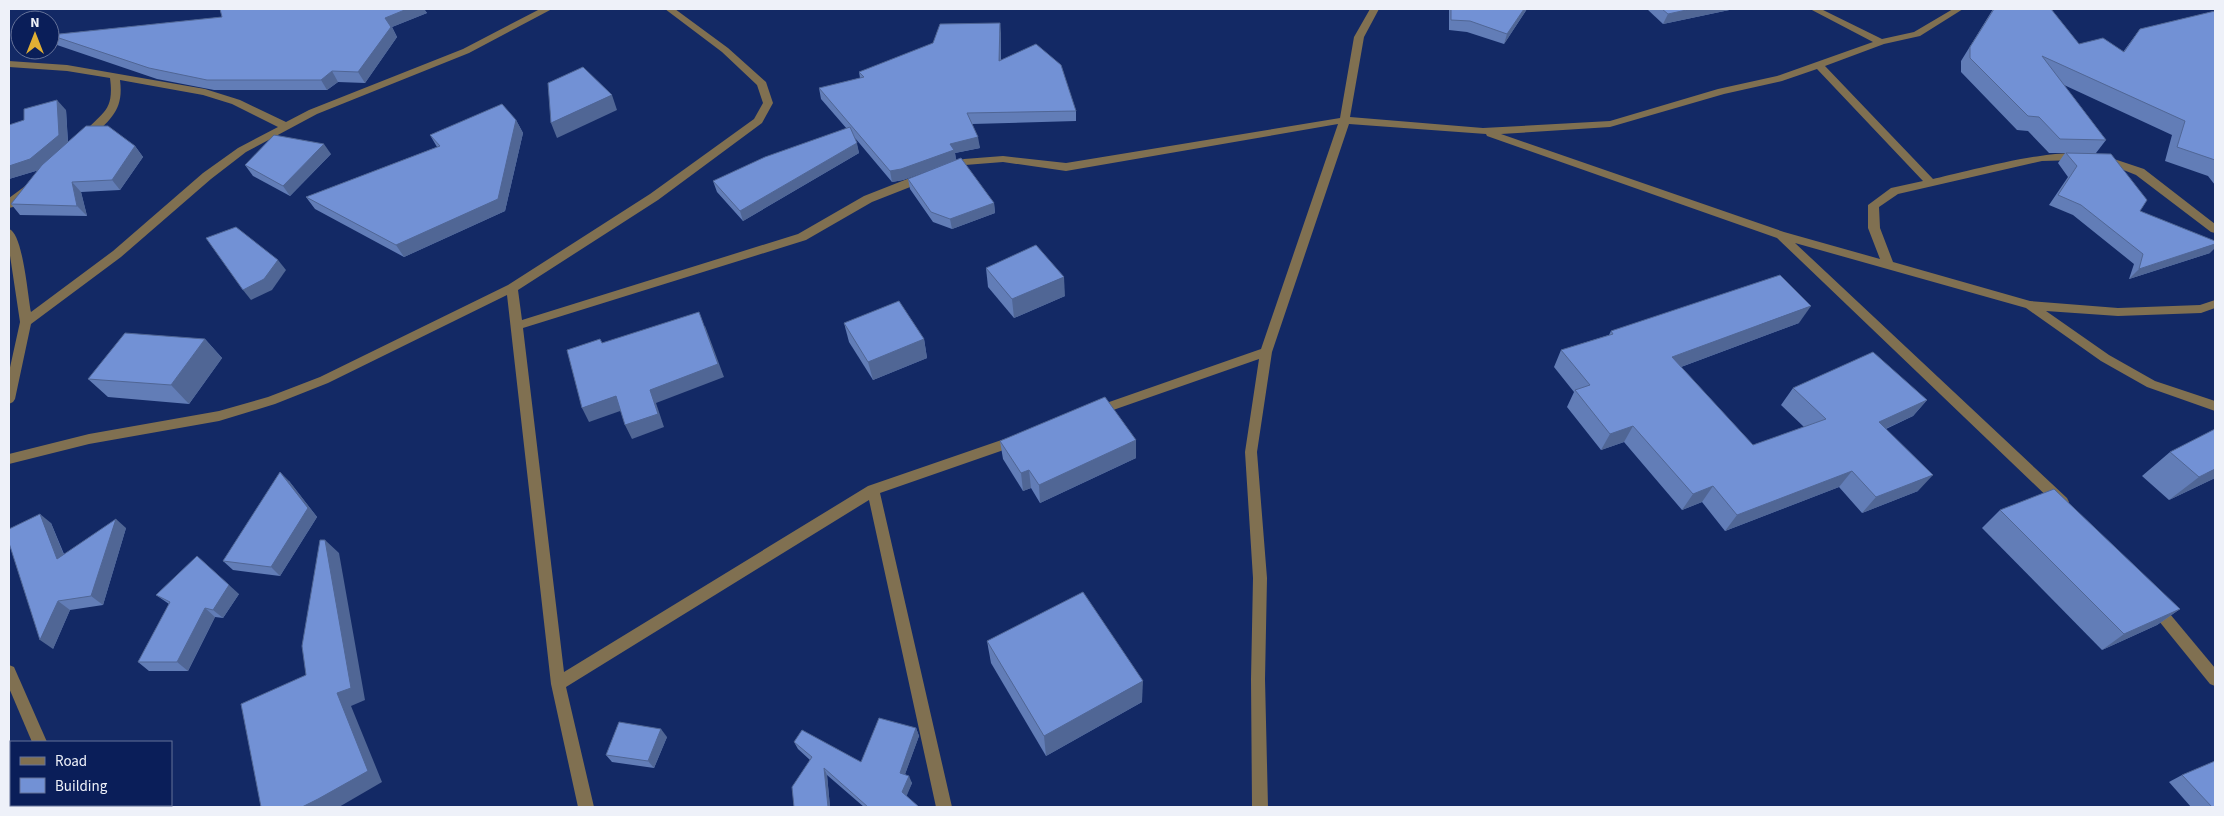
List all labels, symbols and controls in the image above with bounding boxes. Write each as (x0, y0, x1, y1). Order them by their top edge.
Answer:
north arrow (10, 10, 60, 60)
text: N (30, 13, 40, 33)
legend (10, 741, 172, 806)
text: Road (55, 751, 87, 772)
text: Building (55, 776, 108, 797)

